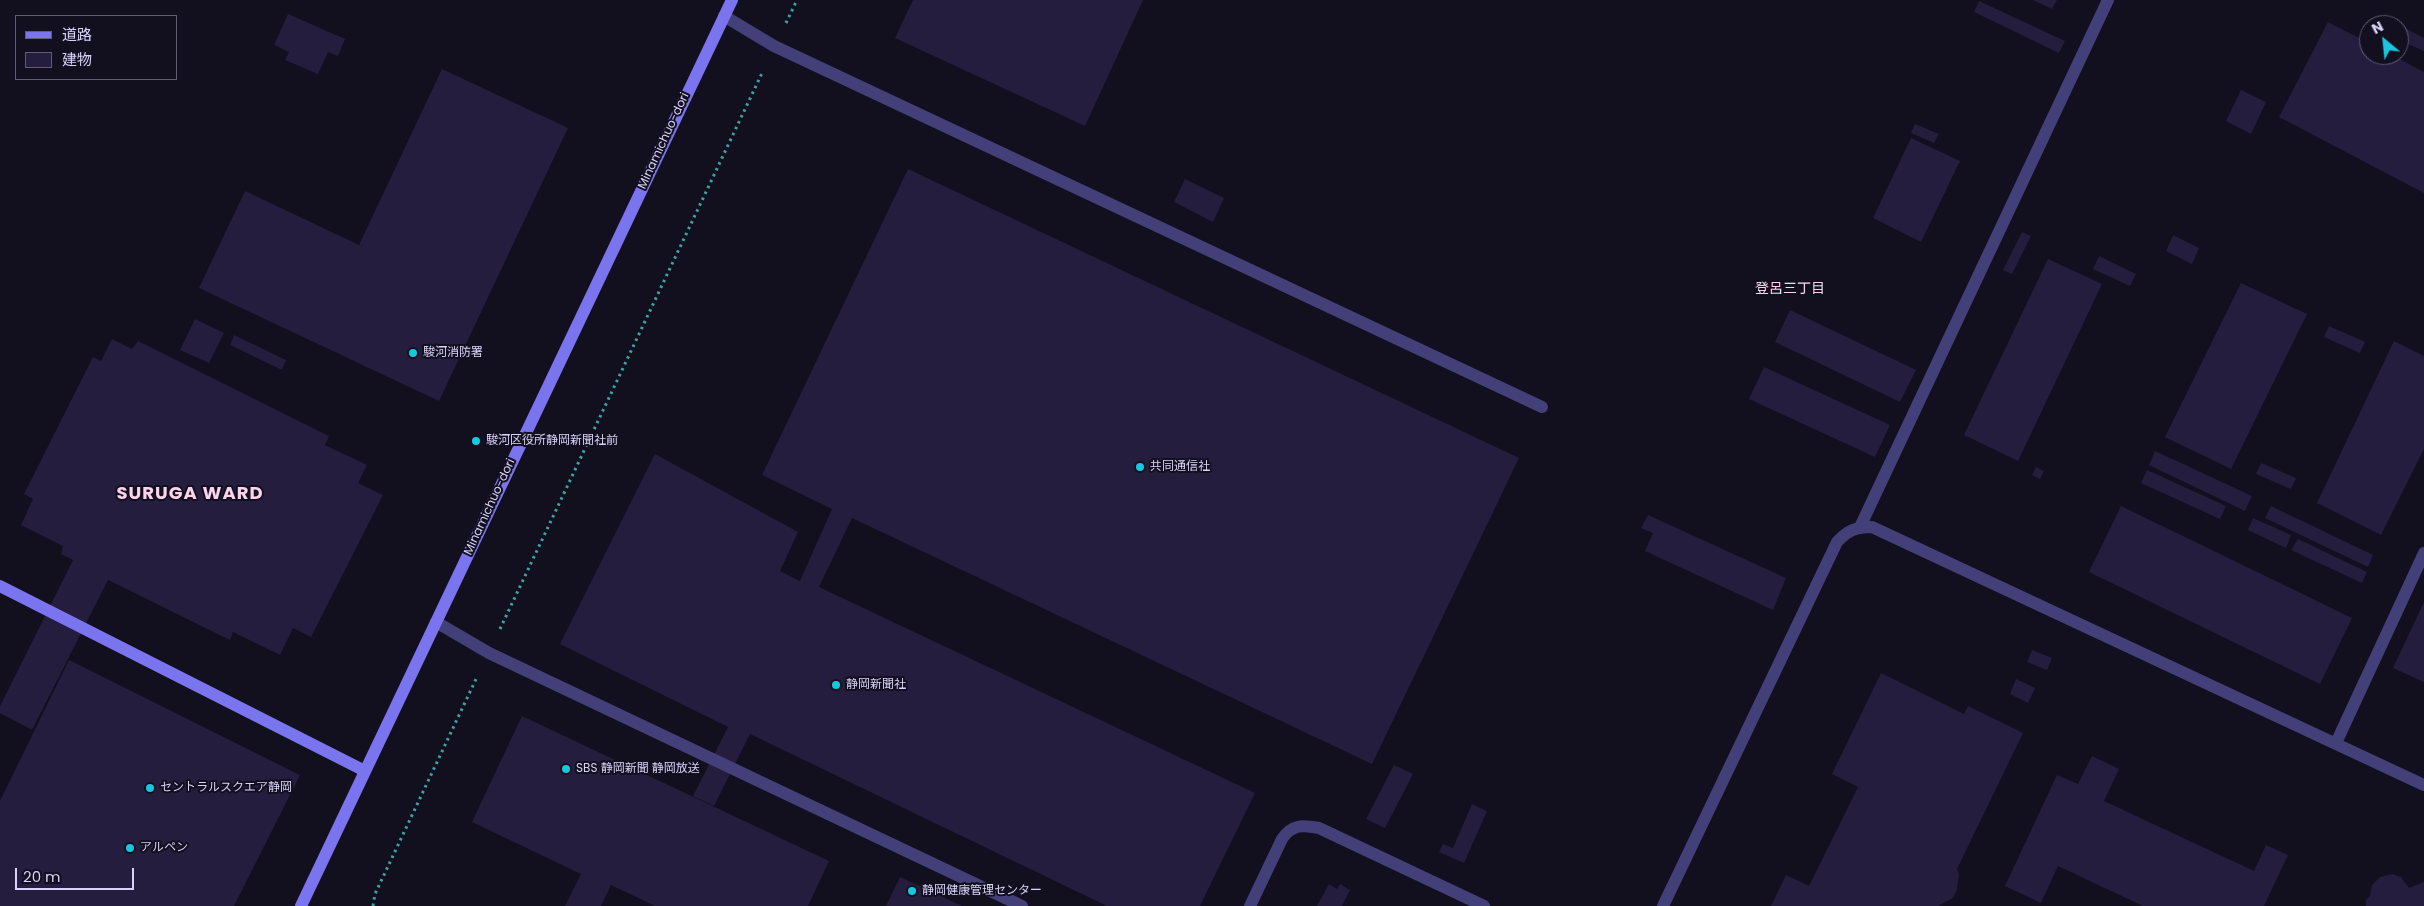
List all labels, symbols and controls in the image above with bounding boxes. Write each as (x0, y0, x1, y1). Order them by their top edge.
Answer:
legend (15, 15, 178, 80)
north arrow (2359, 15, 2409, 65)
text: N (2368, 16, 2387, 39)
text: 道路 (62, 24, 92, 45)
text: 建物 (62, 49, 92, 70)
street label: Minamichuo-dori (635, 91, 693, 191)
district label: 登呂三丁目 (1755, 281, 1825, 297)
place label: 駿河消防署 (423, 346, 483, 360)
marker: 駿河消防署 (407, 347, 419, 359)
place label: 駿河区役所静岡新聞社前 (486, 434, 618, 448)
marker: 駿河区役所静岡新聞社前 (470, 435, 482, 447)
street label: Minamichuo-dori (461, 457, 519, 557)
place label: 共同通信社 (1150, 460, 1210, 474)
marker: 共同通信社 (1134, 461, 1146, 473)
district label: SURUGA WARD (115, 483, 265, 505)
place label: 静岡新聞社 (846, 678, 906, 692)
marker: 静岡新聞社 (830, 679, 842, 691)
place label: SBS 静岡新聞 静岡放送 (576, 762, 700, 776)
marker: SBS 静岡新聞 静岡放送 (560, 763, 572, 775)
place label: セントラルスクエア静岡 (160, 781, 292, 795)
marker: セントラルスクエア静岡 (144, 782, 156, 794)
place label: アルペン (140, 841, 188, 855)
marker: アルペン (124, 842, 136, 854)
scale bar (18, 858, 136, 890)
text: 20 m (23, 866, 61, 887)
place label: 静岡健康管理センター (922, 884, 1042, 898)
marker: 静岡健康管理センター (906, 885, 918, 897)

